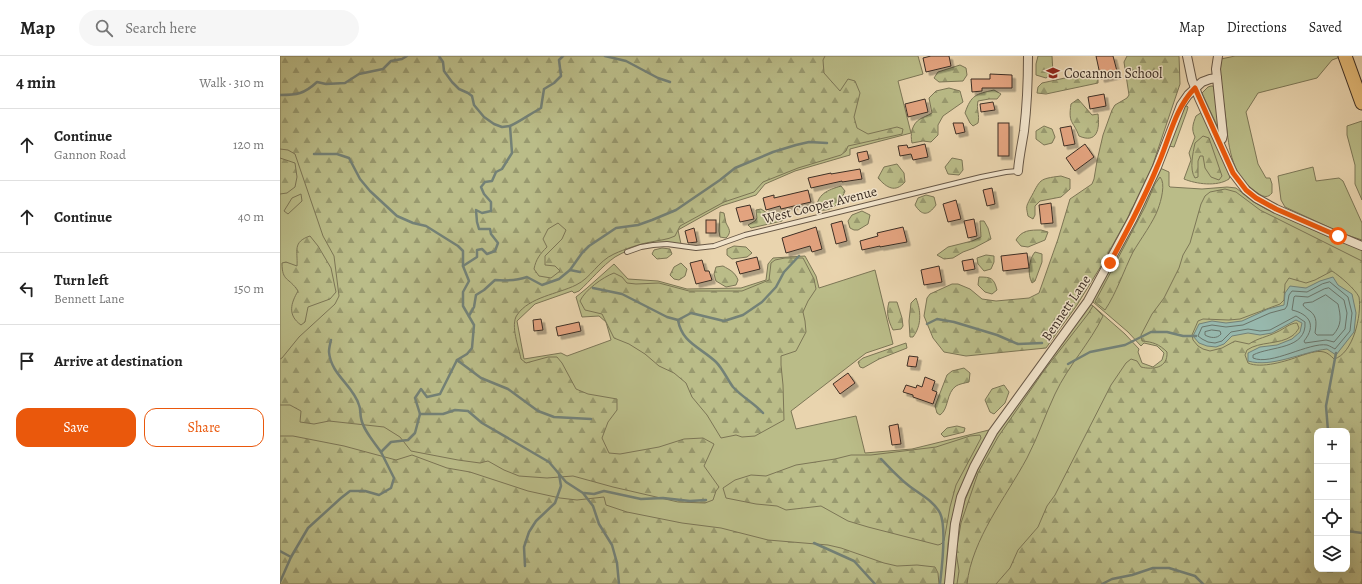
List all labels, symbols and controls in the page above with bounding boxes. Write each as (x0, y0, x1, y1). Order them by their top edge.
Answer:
search box (79, 10, 359, 46)
text: Map (20, 15, 55, 41)
icon: search (93, 17, 115, 39)
text: Search here (125, 18, 197, 38)
text: Map (1179, 18, 1205, 37)
text: Directions (1227, 18, 1287, 37)
text: Saved (1309, 18, 1342, 37)
place label: Cocannon School (1064, 64, 1163, 83)
school or university icon: Cocannon School (1045, 65, 1061, 81)
text: 4 min (16, 71, 56, 94)
text: Walk · 310 m (199, 74, 264, 91)
text: Continue (54, 126, 112, 146)
icon: ahead (16, 134, 38, 156)
text: 120 m (233, 136, 264, 153)
text: Gannon Road (54, 146, 126, 163)
street label: West Cooper Avenue (760, 182, 879, 229)
icon: ahead (16, 206, 38, 228)
text: Continue (54, 207, 112, 227)
text: 40 m (238, 208, 264, 225)
route start (1329, 227, 1347, 245)
route end (1101, 254, 1119, 272)
text: Turn left (54, 270, 109, 290)
street label: Bennett Lane (1037, 271, 1095, 345)
icon: left (16, 278, 38, 300)
text: 150 m (234, 280, 264, 297)
text: Bennett Lane (54, 290, 124, 307)
icon: arrive (16, 350, 38, 372)
text: Arrive at destination (54, 351, 183, 371)
button: Save (16, 408, 136, 447)
button: Share (144, 408, 264, 447)
map controls (1314, 428, 1350, 572)
button: + (1314, 428, 1350, 464)
button: − (1314, 464, 1350, 500)
button: locate (1314, 500, 1350, 536)
button: layers (1314, 536, 1350, 572)

